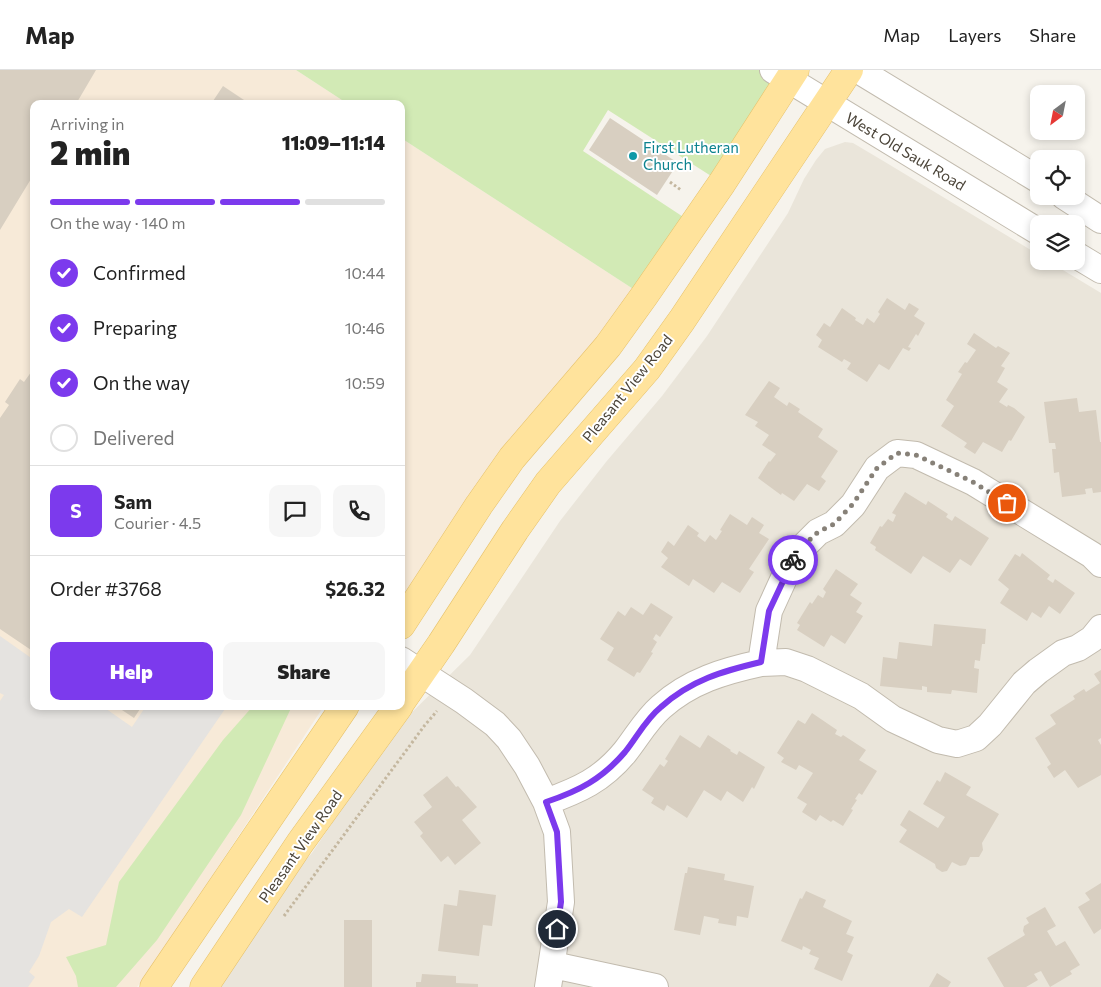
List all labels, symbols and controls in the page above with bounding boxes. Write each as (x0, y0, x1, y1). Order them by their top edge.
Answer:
text: Map (25, 20, 75, 49)
text: Map (883, 24, 920, 46)
text: Layers (948, 24, 1001, 46)
text: Share (1029, 24, 1076, 46)
north arrow (1030, 85, 1085, 140)
map controls (1030, 85, 1085, 270)
street label: West Old Sauk Road (843, 108, 969, 194)
text: Arriving in (50, 114, 124, 133)
text: 11:09–11:14 (282, 131, 385, 154)
text: 2 min (50, 132, 130, 172)
place label: First Lutheran Church (643, 138, 739, 173)
marker: First Lutheran Church (627, 150, 639, 162)
button: locate (1030, 150, 1085, 205)
text: On the way · 140 m (50, 213, 185, 232)
button: layers (1030, 215, 1085, 270)
icon: check (50, 259, 78, 287)
text: Confirmed (93, 261, 186, 284)
text: 10:44 (345, 263, 385, 282)
icon: check (50, 314, 78, 342)
text: Preparing (93, 316, 177, 339)
text: 10:46 (345, 318, 385, 337)
street label: Pleasant View Road (578, 331, 676, 445)
icon: check (50, 369, 78, 397)
text: On the way (93, 371, 190, 394)
text: 10:59 (345, 373, 385, 392)
text: Delivered (93, 426, 174, 449)
pin (986, 482, 1028, 524)
button: chat (269, 485, 321, 537)
button: phone (333, 485, 385, 537)
icon: bag (993, 489, 1021, 517)
text: Sam (114, 490, 152, 513)
text: S (70, 499, 82, 522)
text: Courier · 4.5 (114, 513, 201, 532)
courier (768, 535, 818, 585)
icon: bike (779, 546, 807, 574)
text: Order #3768 (50, 577, 162, 600)
text: $26.32 (325, 577, 385, 600)
button: Help (50, 642, 213, 700)
button: Share (223, 642, 385, 700)
street label: Pleasant View Road (254, 786, 346, 906)
pin (536, 908, 578, 950)
icon: home (543, 915, 571, 943)

